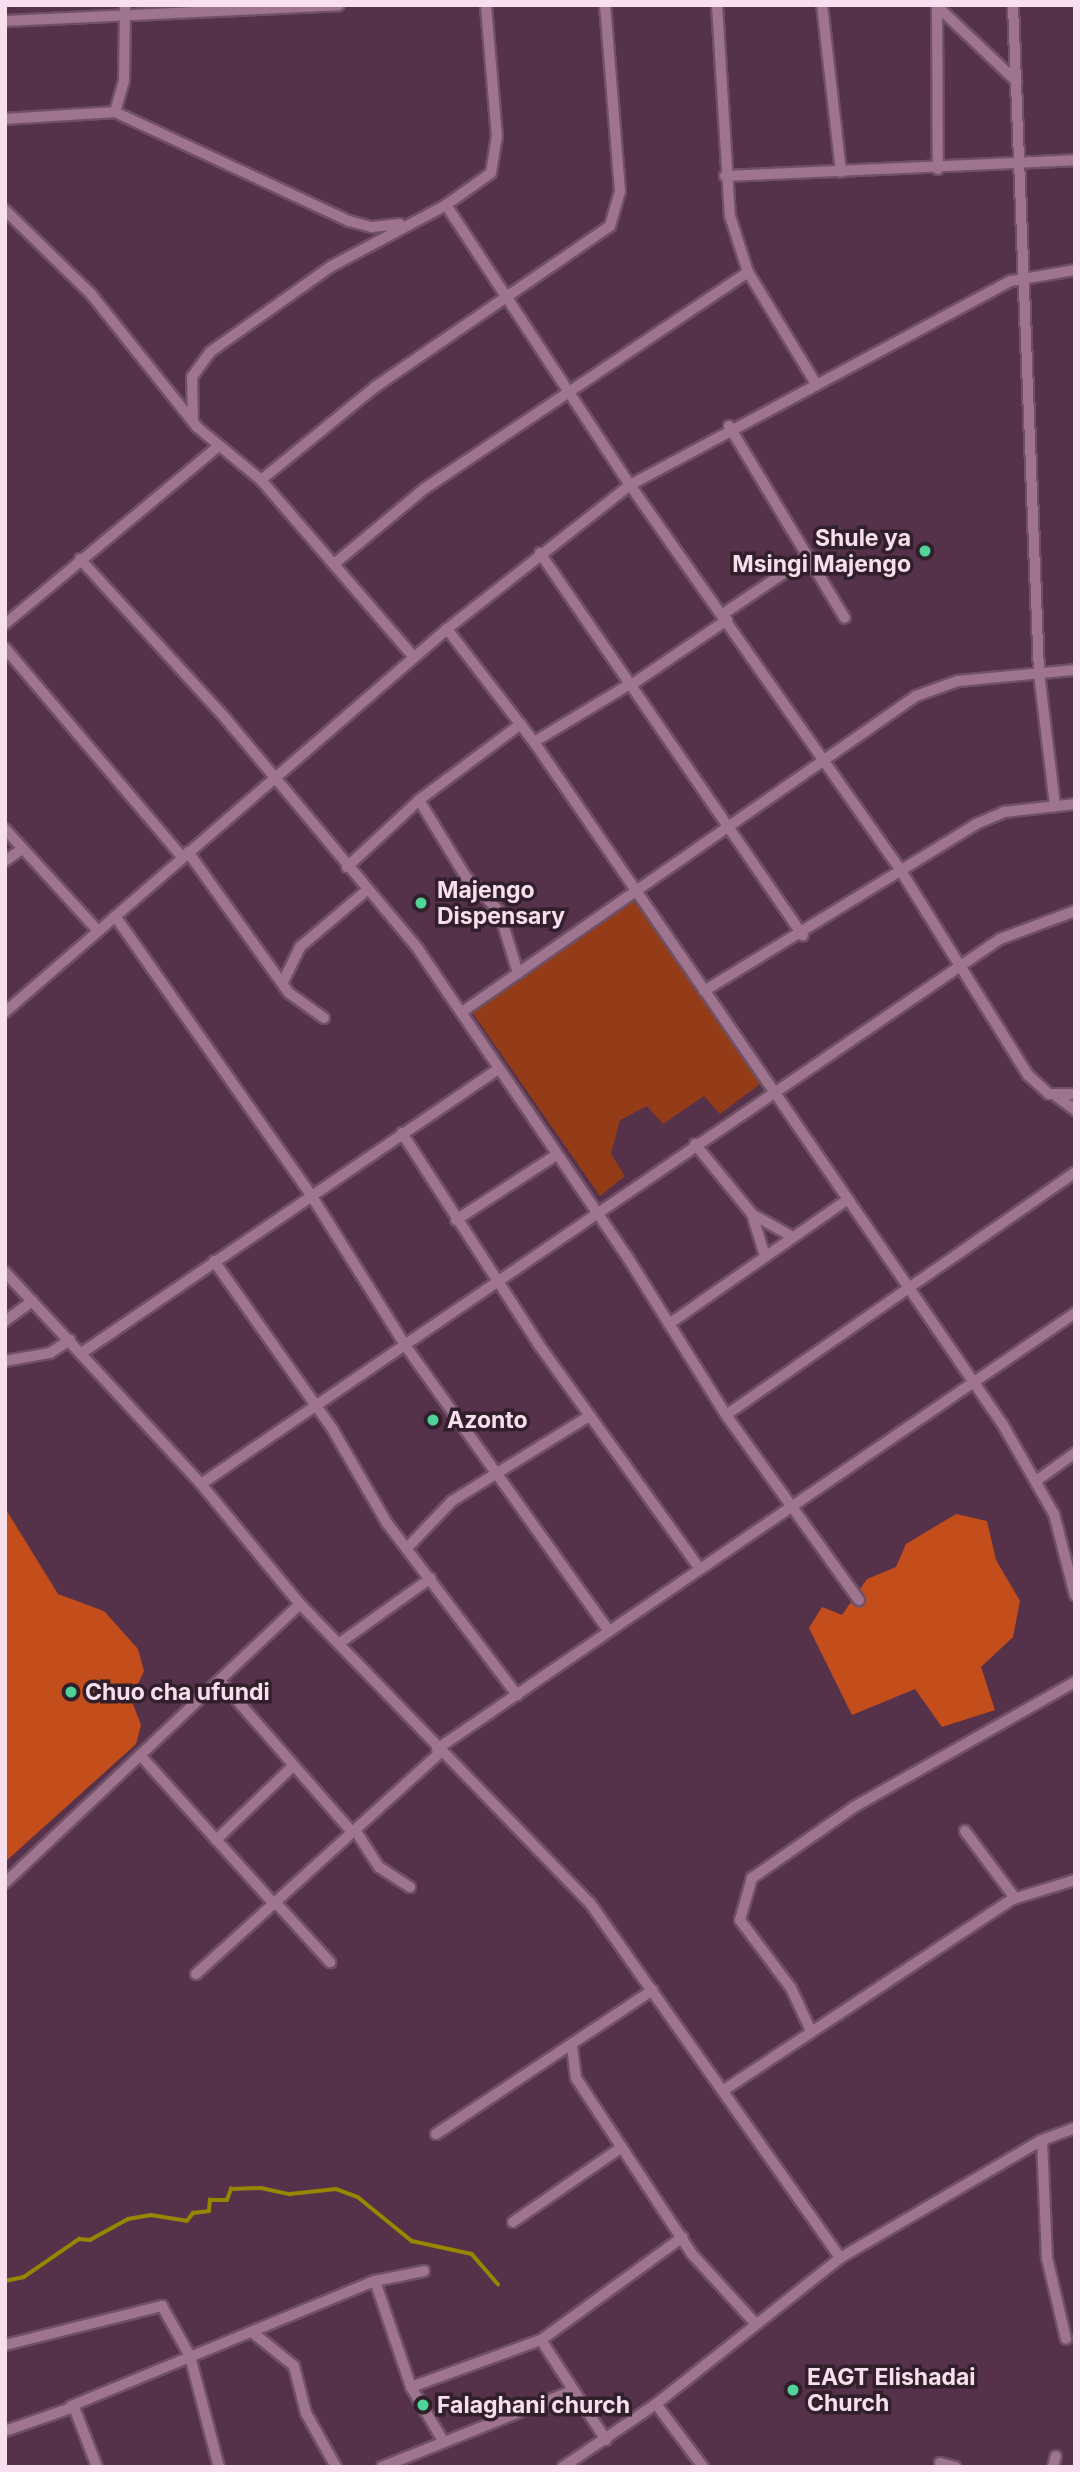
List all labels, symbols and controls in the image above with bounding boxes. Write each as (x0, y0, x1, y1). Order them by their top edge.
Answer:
place label: Shule ya Msingi Majengo (732, 524, 911, 578)
marker: Shule ya Msingi Majengo (917, 543, 933, 559)
place label: Majengo Dispensary (437, 876, 565, 930)
marker: Majengo Dispensary (411, 893, 431, 913)
place label: Azonto (447, 1406, 528, 1434)
marker: Azonto (425, 1412, 441, 1428)
place label: Chuo cha ufundi (85, 1678, 270, 1706)
marker: Chuo cha ufundi (63, 1684, 79, 1700)
place label: EAGT Elishadai Church (807, 2363, 976, 2417)
marker: EAGT Elishadai Church (785, 2382, 801, 2398)
place label: Falaghani church (437, 2391, 630, 2419)
marker: Falaghani church (415, 2397, 431, 2413)

